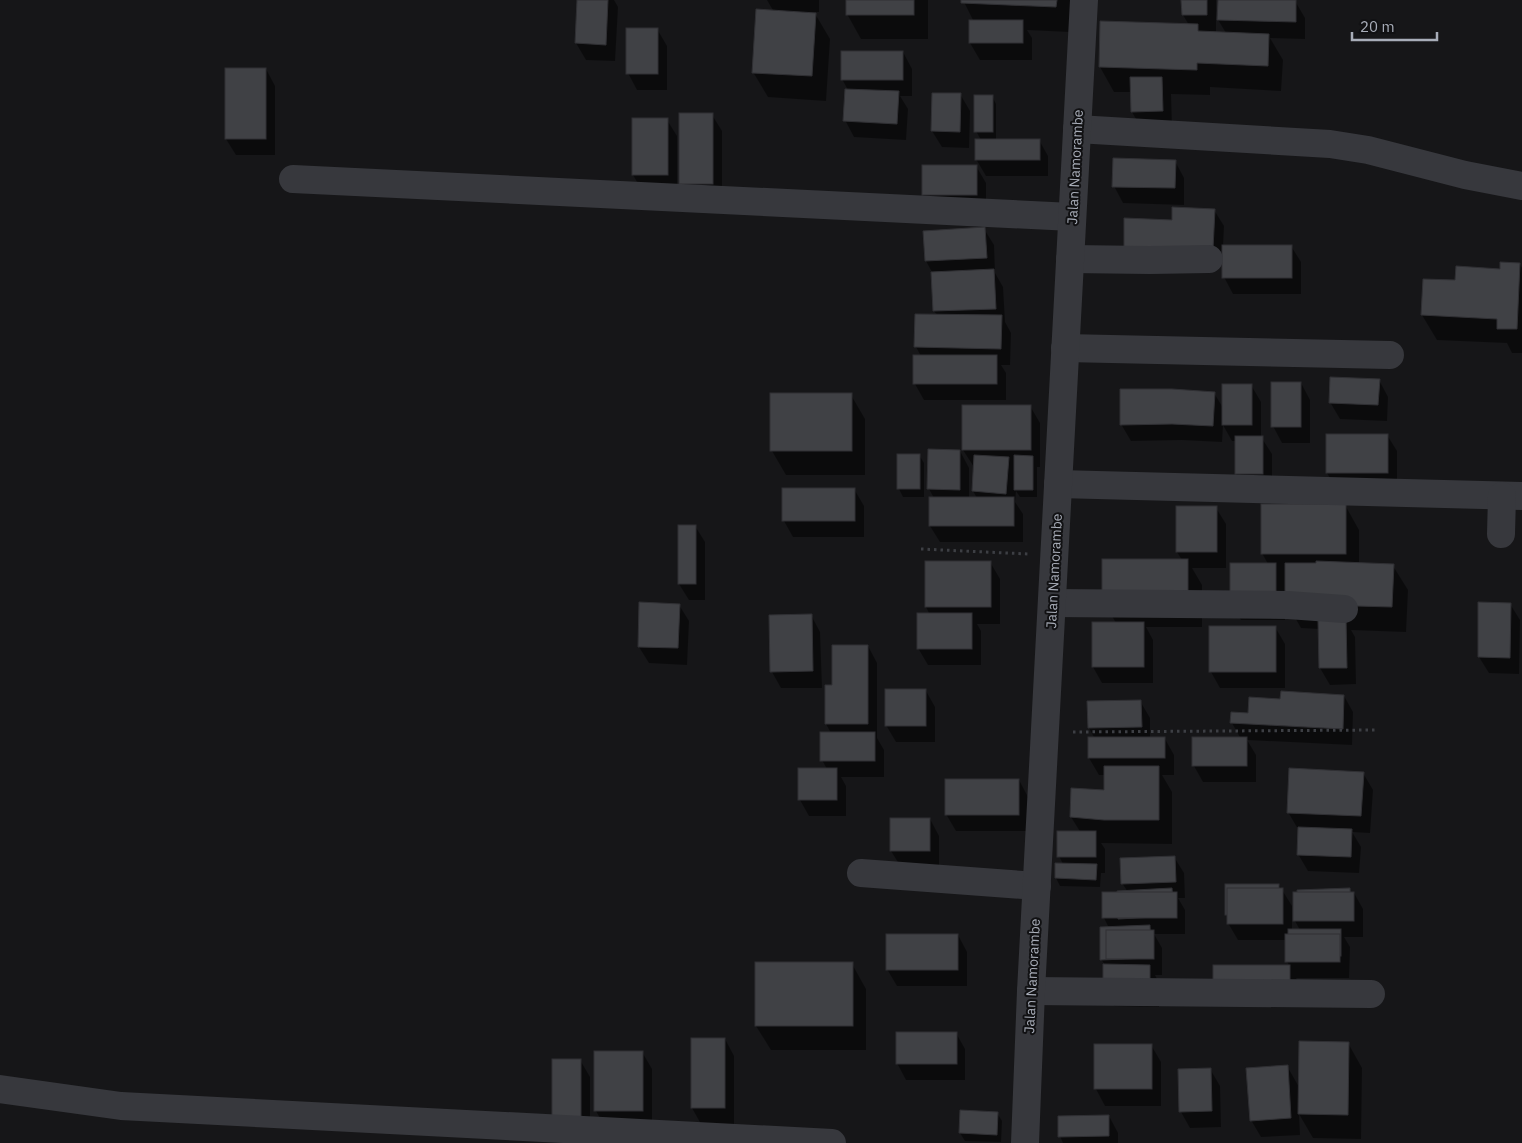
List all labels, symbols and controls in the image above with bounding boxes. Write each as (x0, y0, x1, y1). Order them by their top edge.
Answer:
scale bar (1352, 10, 1437, 42)
text: 20 m (1360, 17, 1395, 36)
street label: Jalan Namorambe (1063, 109, 1087, 225)
street label: Jalan Namorambe (1042, 513, 1066, 629)
street label: Jalan Namorambe (1020, 918, 1044, 1034)

